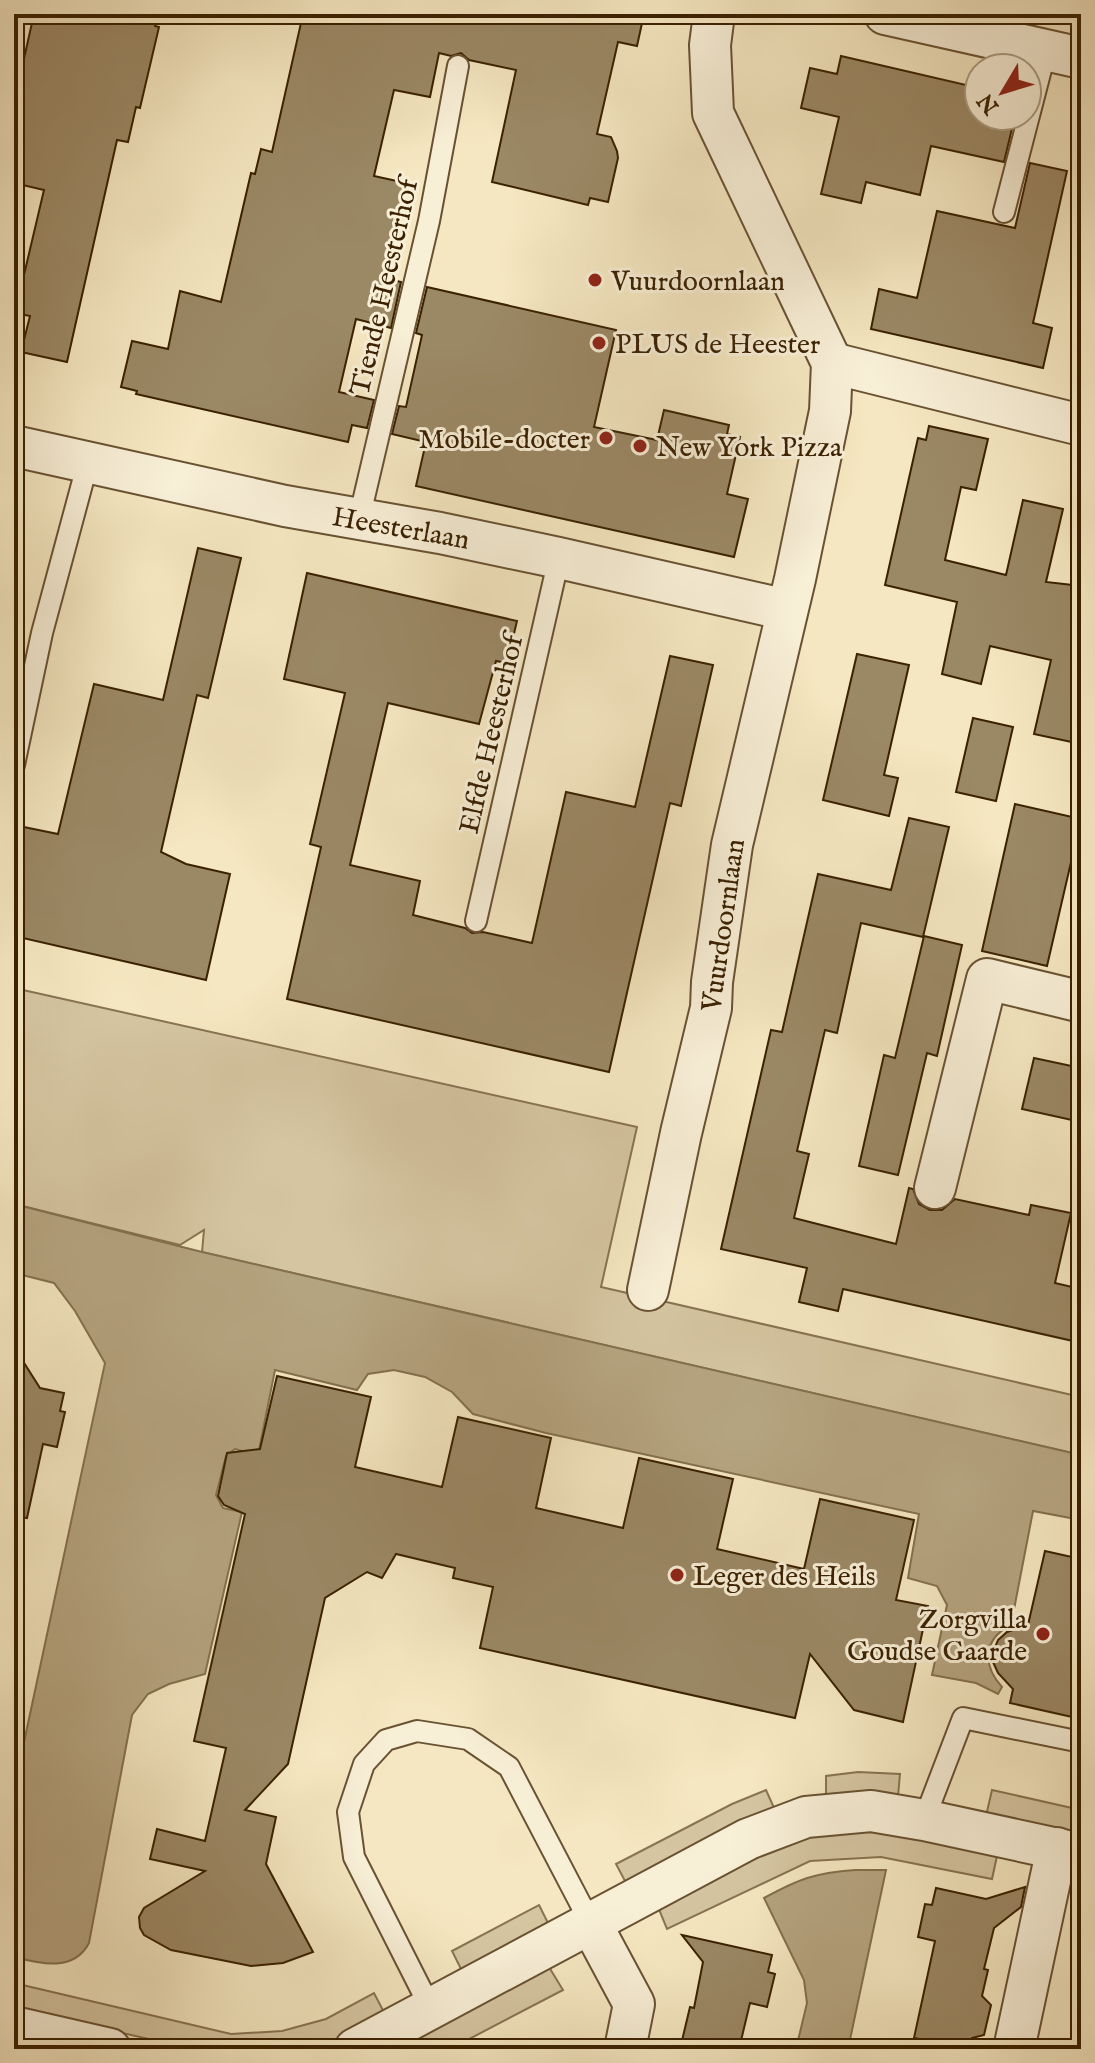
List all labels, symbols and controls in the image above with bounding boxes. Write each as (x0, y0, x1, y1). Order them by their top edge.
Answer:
north arrow (963, 52, 1043, 132)
text: N (972, 87, 1006, 120)
street label: Tiende Heesterhof (344, 171, 428, 399)
place label: Vuurdoornlaan (610, 265, 785, 300)
marker: Vuurdoornlaan (586, 271, 604, 289)
place label: PLUS de Heester (615, 328, 820, 363)
marker: PLUS de Heester (590, 334, 608, 352)
place label: Mobile-docter (418, 423, 590, 458)
marker: Mobile-docter (597, 429, 615, 447)
place label: New York Pizza (656, 431, 843, 466)
marker: New York Pizza (631, 437, 649, 455)
street label: Heesterlaan (329, 500, 472, 559)
street label: Elfde Heesterhof (453, 627, 533, 837)
street label: Vuurdoornlaan (695, 837, 754, 1015)
place label: Leger des Heils (693, 1560, 876, 1595)
marker: Leger des Heils (668, 1566, 686, 1584)
place label: Zorgvilla Goudse Gaarde (847, 1603, 1028, 1670)
marker: Zorgvilla Goudse Gaarde (1034, 1625, 1052, 1643)

